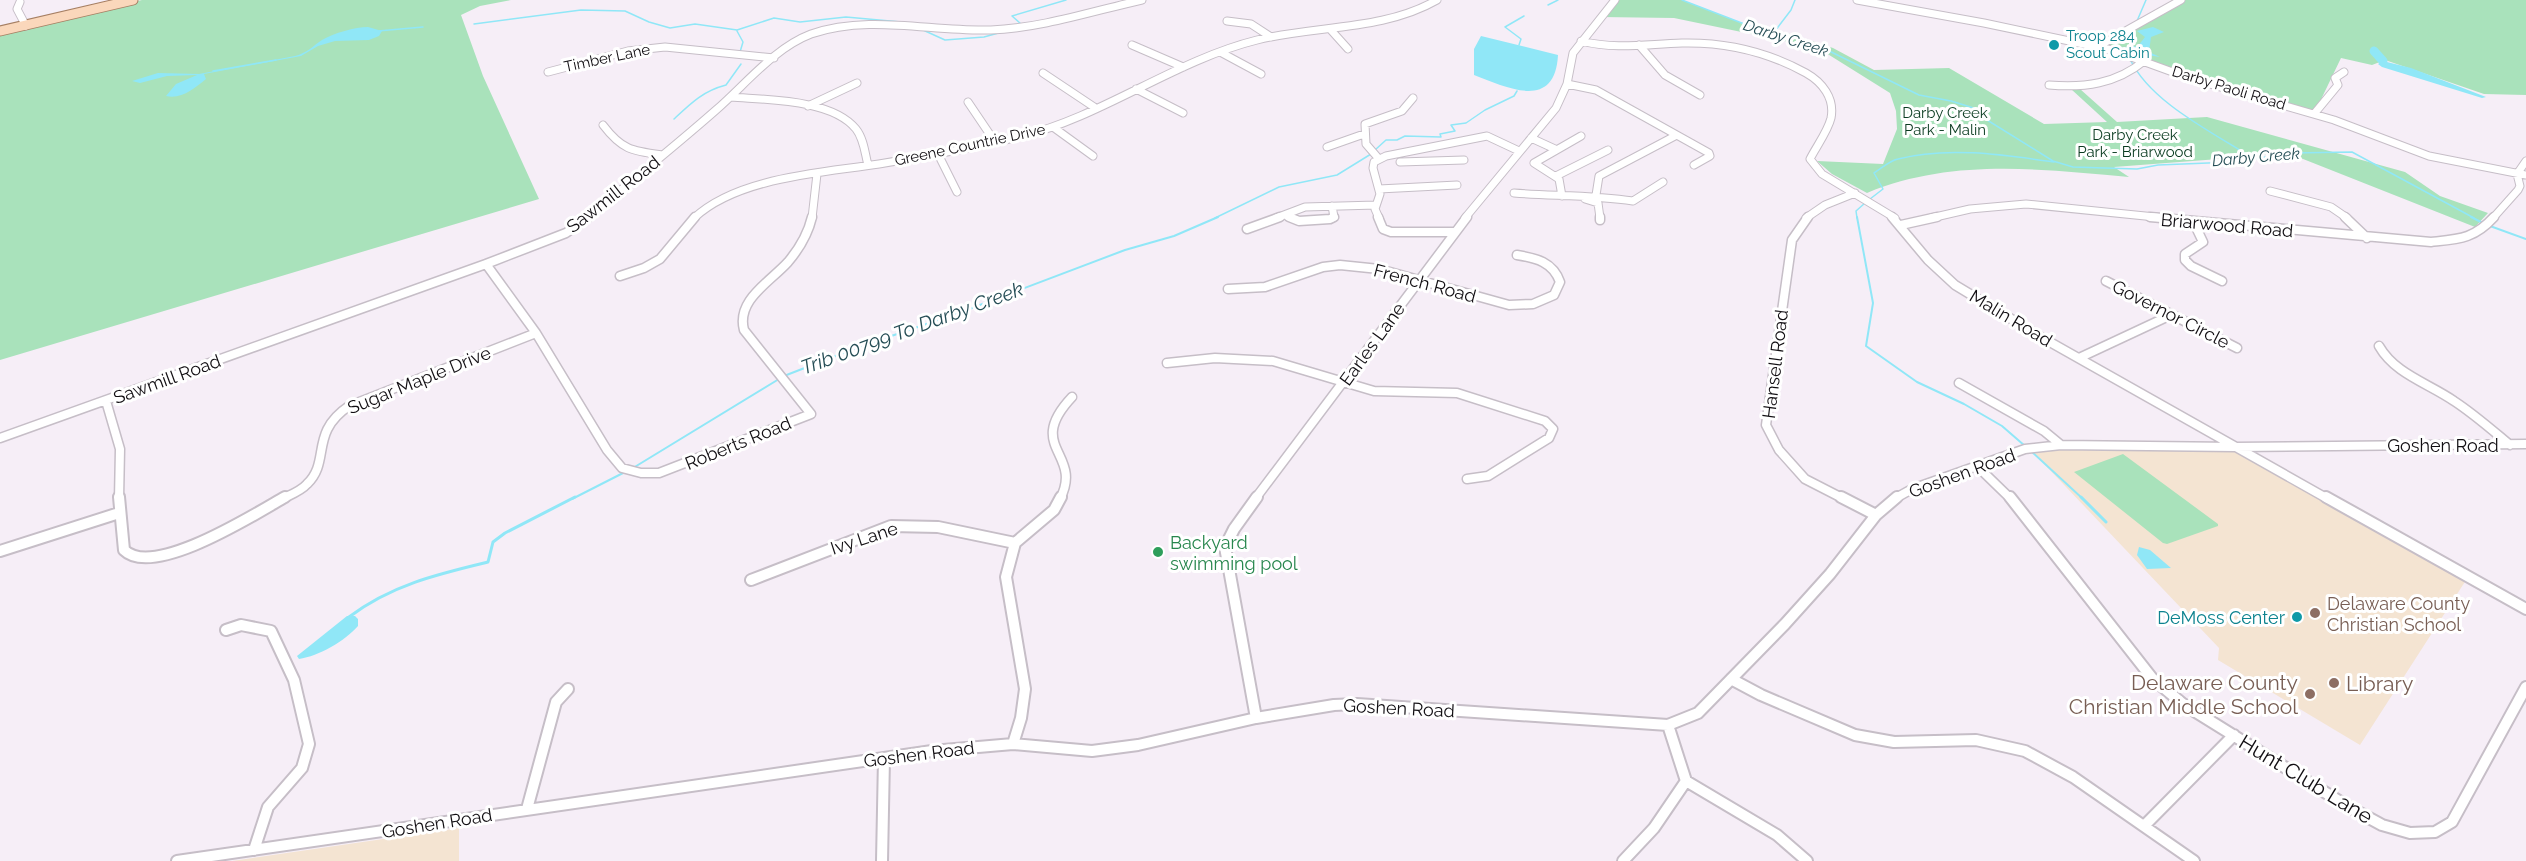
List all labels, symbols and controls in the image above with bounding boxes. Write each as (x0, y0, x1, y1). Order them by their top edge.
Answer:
water label: Darby Creek (1741, 15, 1831, 61)
place label: Troop 284 Scout Cabin (2066, 27, 2150, 62)
marker: Troop 284 Scout Cabin (2047, 38, 2061, 52)
street label: Timber Lane (562, 40, 652, 76)
street label: Darby Paoli Road (2170, 62, 2288, 114)
park label: Darby Creek Park - Malin (1902, 104, 1988, 139)
street label: Greene Countrie Drive (893, 120, 1047, 170)
park label: Darby Creek Park - Briarwood (2077, 126, 2193, 161)
water label: Darby Creek (2211, 144, 2301, 170)
street label: Sawmill Road (562, 151, 664, 237)
street label: Briarwood Road (2160, 209, 2294, 241)
street label: French Road (1372, 259, 1478, 307)
street label: Governor Circle (2109, 275, 2234, 353)
water label: Trib 00799 To Darby Creek (797, 276, 1027, 379)
street label: Malin Road (1966, 285, 2056, 351)
street label: Earles Lane (1335, 298, 1409, 389)
street label: Hansell Road (1758, 308, 1792, 420)
street label: Sugar Maple Drive (344, 342, 494, 418)
street label: Sawmill Road (111, 350, 223, 408)
street label: Roberts Road (682, 412, 794, 474)
street label: Goshen Road (2387, 435, 2499, 456)
street label: Goshen Road (1906, 444, 2018, 502)
street label: Ivy Lane (828, 517, 901, 559)
place label: Backyard swimming pool (1170, 532, 1298, 574)
marker: Backyard swimming pool (1151, 545, 1165, 559)
place label: Delaware County Christian School (2327, 593, 2470, 635)
marker: Delaware County Christian School (2308, 606, 2322, 620)
place label: DeMoss Center (2157, 607, 2286, 628)
marker: DeMoss Center (2290, 610, 2304, 624)
place label: Delaware County Christian Middle School (2069, 670, 2298, 719)
place label: Library (2346, 671, 2413, 696)
marker: Library (2327, 676, 2341, 690)
marker: Delaware County Christian Middle School (2303, 687, 2317, 701)
street label: Goshen Road (1343, 695, 1455, 721)
street label: Hunt Club Lane (2235, 729, 2377, 829)
street label: Goshen Road (862, 737, 976, 771)
street label: Goshen Road (380, 804, 494, 842)

